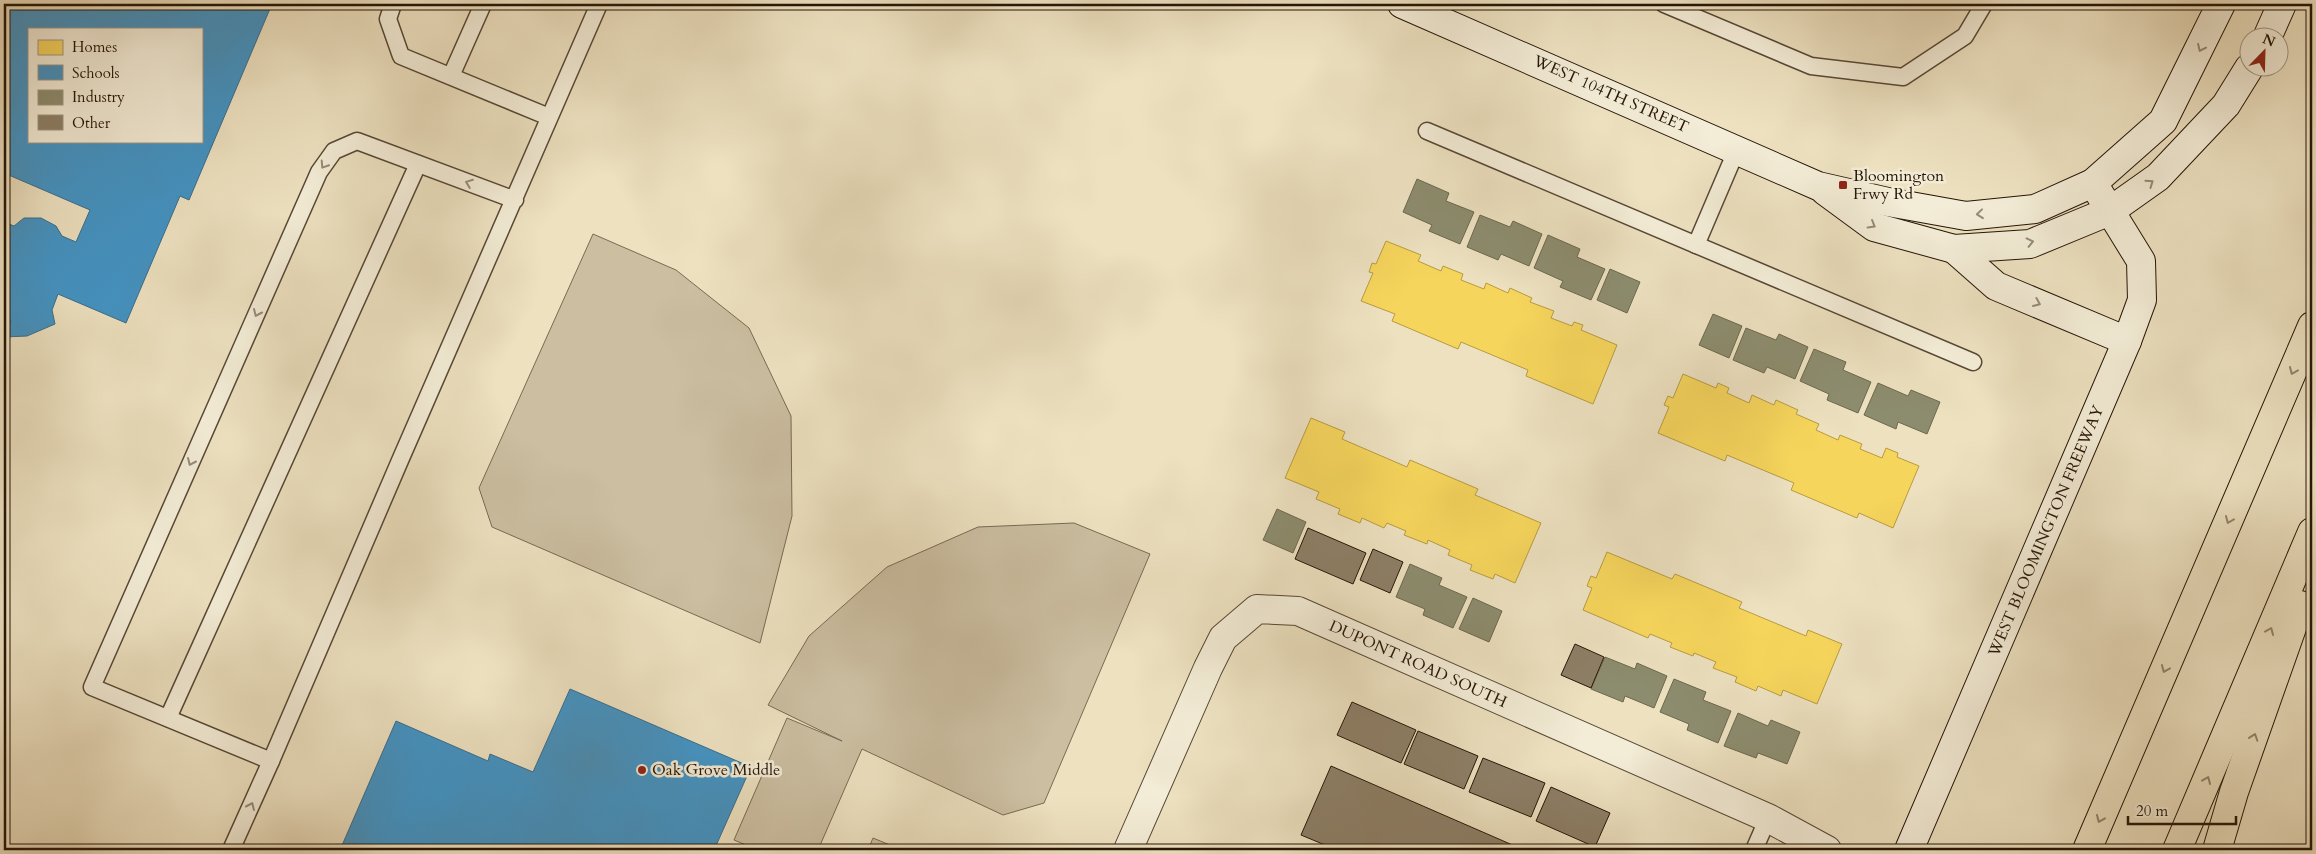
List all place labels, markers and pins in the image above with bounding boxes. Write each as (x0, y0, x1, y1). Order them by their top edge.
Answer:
place label: Bloomington Frwy Rd (1853, 165, 1944, 205)
marker: Bloomington Frwy Rd (1837, 179, 1849, 191)
place label: Oak Grove Middle (652, 759, 780, 781)
marker: Oak Grove Middle (636, 764, 648, 776)

